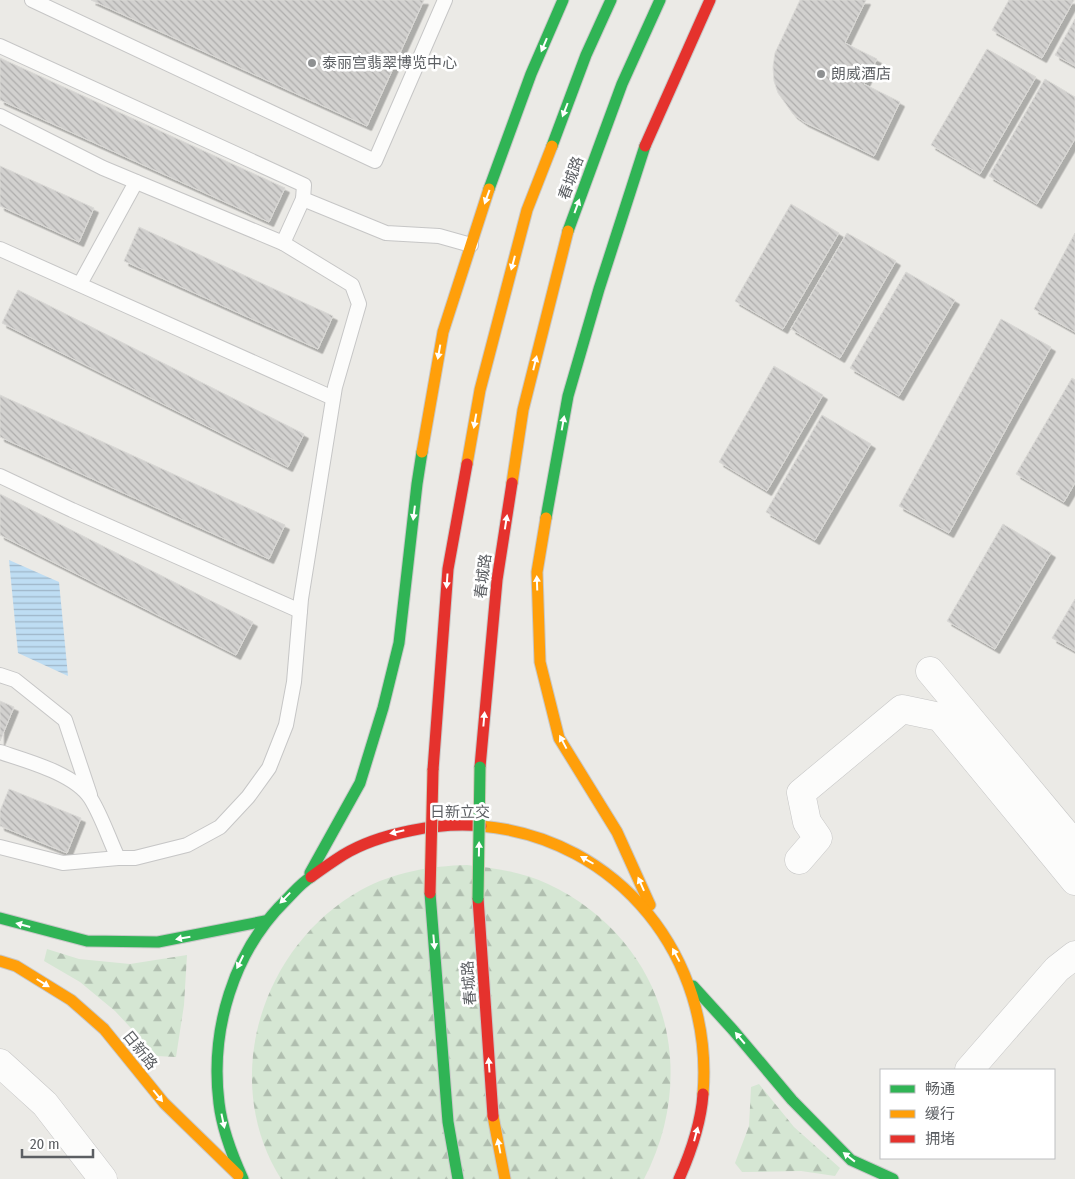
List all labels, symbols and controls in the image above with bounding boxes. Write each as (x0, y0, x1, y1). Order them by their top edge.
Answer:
one-way arrow (539, 38, 547, 52)
place label: 泰丽宫翡翠博览中心 (322, 54, 457, 72)
marker: 泰丽宫翡翠博览中心 (306, 57, 318, 69)
place label: 朗威酒店 (831, 65, 891, 83)
marker: 朗威酒店 (815, 68, 827, 80)
one-way arrow (561, 102, 568, 117)
street label: 春城路 (555, 154, 587, 202)
one-way arrow (483, 190, 491, 205)
one-way arrow (573, 198, 581, 213)
one-way arrow (509, 256, 517, 271)
one-way arrow (435, 345, 443, 361)
one-way arrow (531, 355, 539, 370)
one-way arrow (470, 414, 478, 430)
one-way arrow (560, 415, 568, 431)
one-way arrow (410, 505, 418, 521)
one-way arrow (502, 514, 510, 530)
street label: 春城路 (471, 553, 495, 599)
one-way arrow (442, 574, 450, 590)
one-way arrow (533, 575, 541, 591)
one-way arrow (480, 710, 488, 726)
one-way arrow (558, 736, 567, 749)
street label: 日新立交 (430, 803, 490, 821)
one-way arrow (390, 828, 405, 836)
one-way arrow (475, 841, 483, 857)
one-way arrow (581, 856, 594, 865)
one-way arrow (636, 877, 644, 891)
one-way arrow (279, 892, 291, 904)
one-way arrow (16, 920, 31, 928)
one-way arrow (175, 934, 191, 942)
one-way arrow (430, 934, 438, 950)
one-way arrow (672, 948, 680, 963)
one-way arrow (236, 955, 244, 970)
street label: 春城路 (458, 960, 480, 1006)
one-way arrow (37, 978, 50, 987)
street label: 日新路 (119, 1027, 161, 1073)
one-way arrow (734, 1032, 745, 1045)
one-way arrow (485, 1057, 493, 1073)
legend (880, 1069, 1055, 1159)
text: 畅通 (925, 1080, 955, 1098)
one-way arrow (153, 1089, 164, 1102)
text: 缓行 (925, 1105, 955, 1123)
one-way arrow (219, 1113, 227, 1128)
scale bar (22, 1126, 94, 1158)
one-way arrow (693, 1126, 701, 1141)
text: 拥堵 (925, 1130, 955, 1148)
text: 20 m (30, 1135, 60, 1153)
one-way arrow (494, 1138, 502, 1154)
one-way arrow (843, 1152, 856, 1163)

